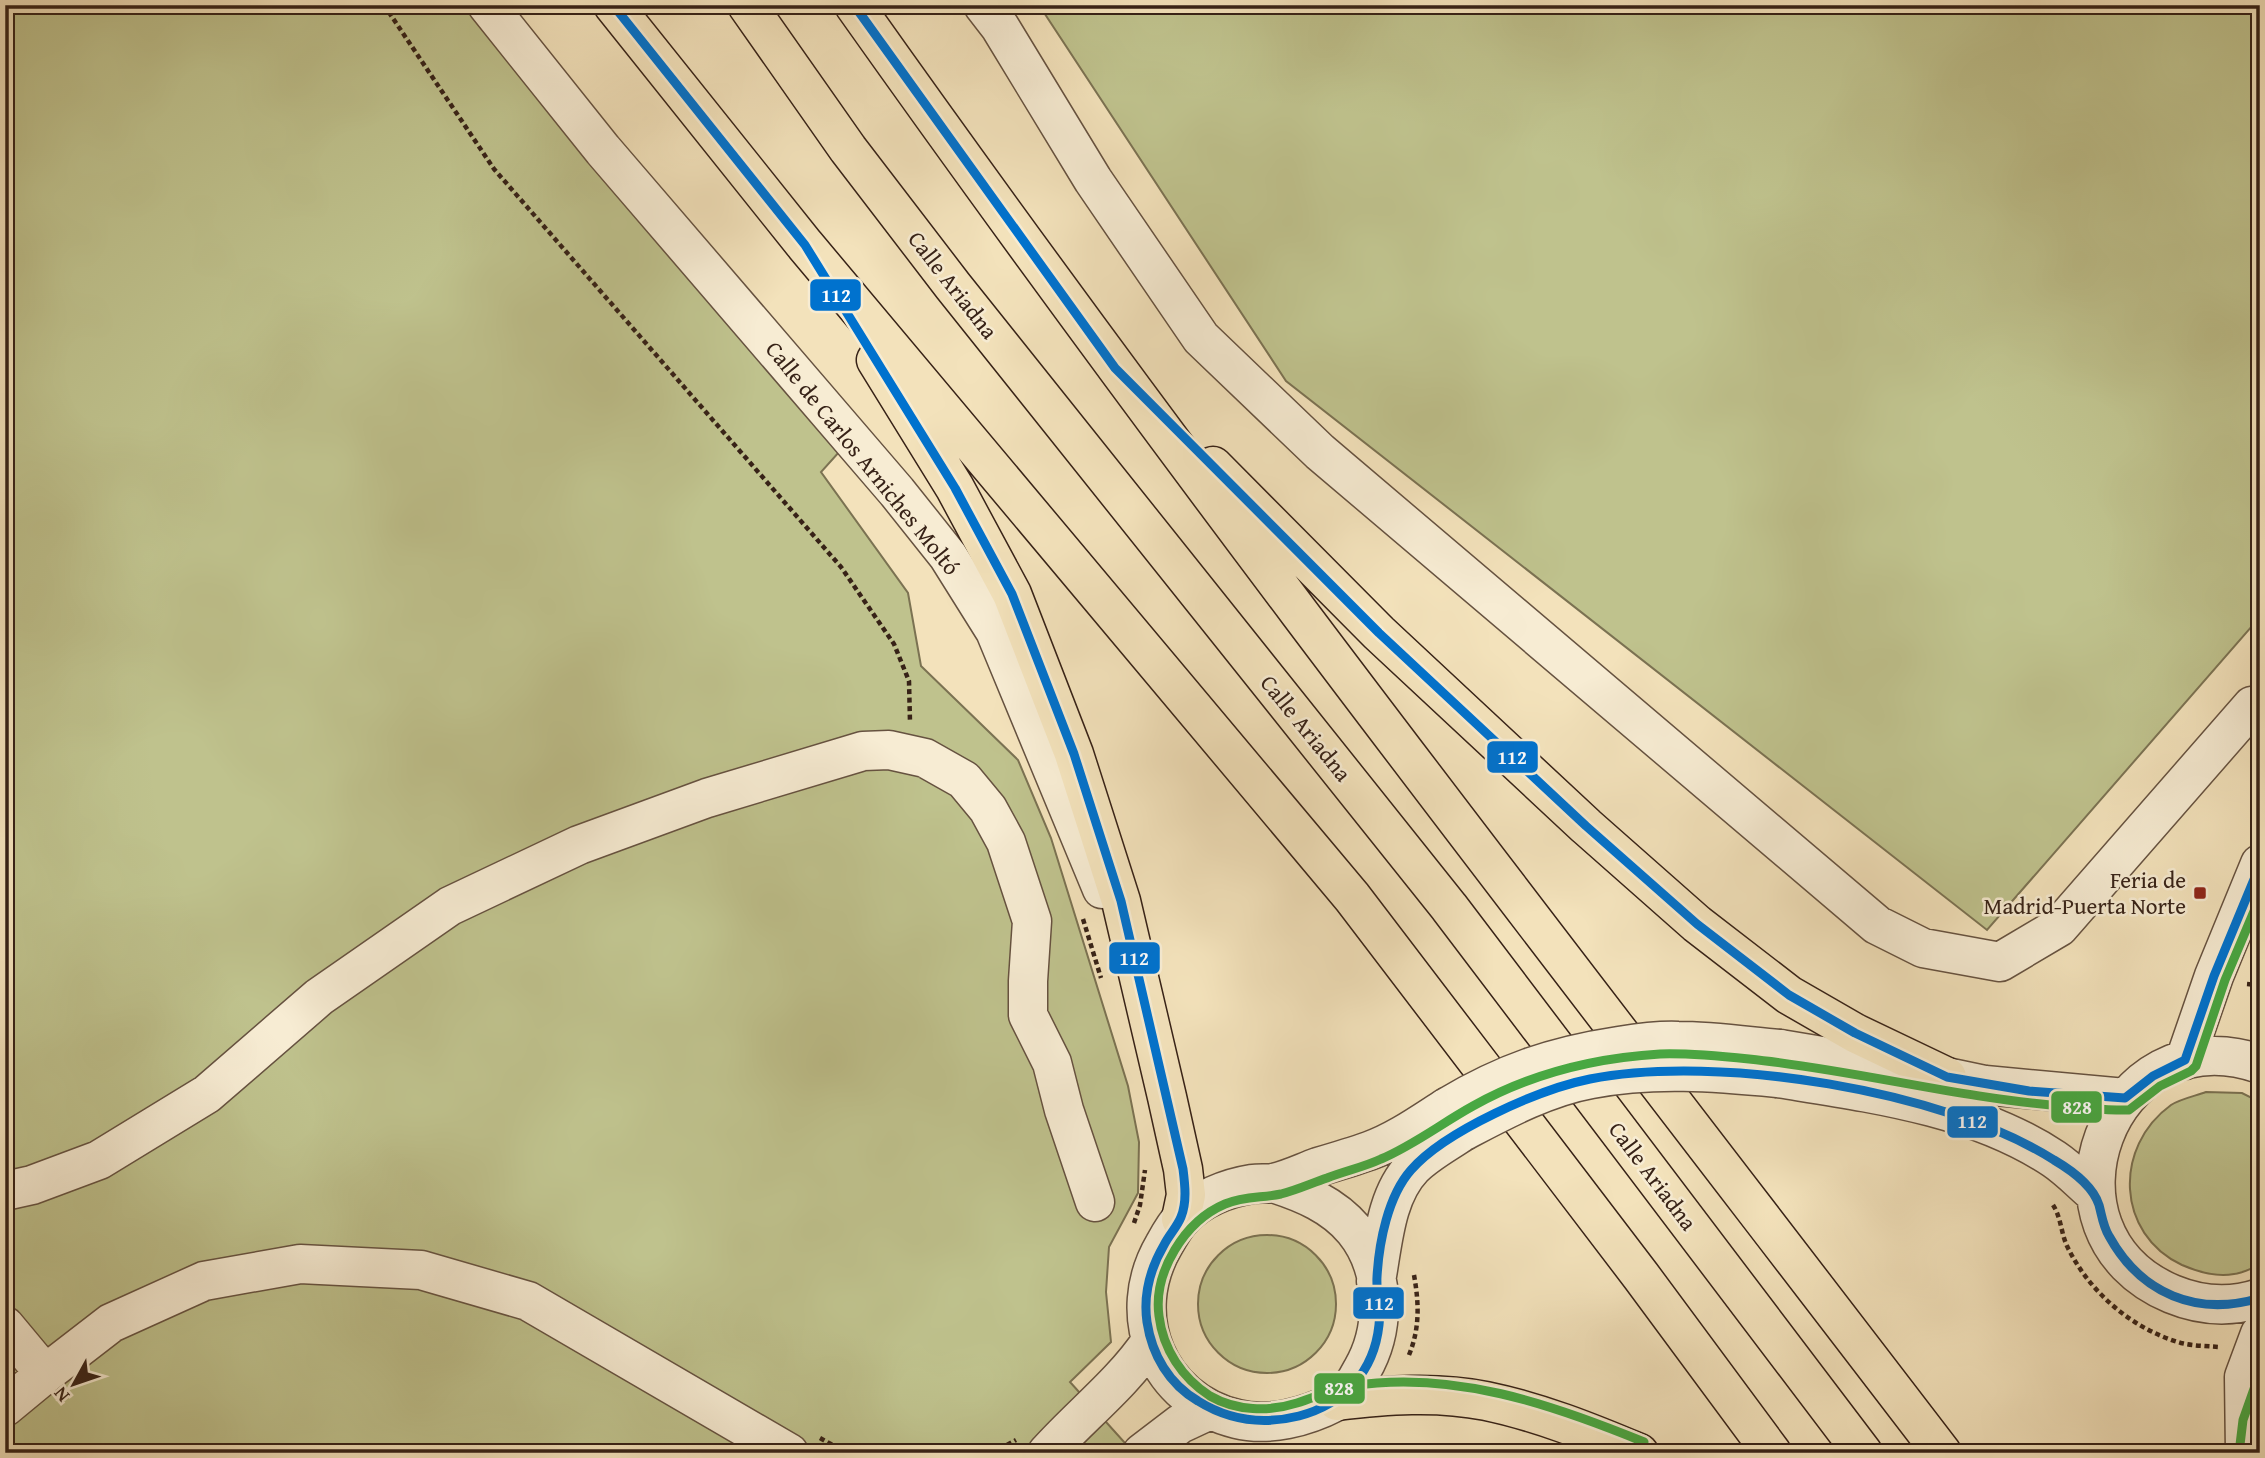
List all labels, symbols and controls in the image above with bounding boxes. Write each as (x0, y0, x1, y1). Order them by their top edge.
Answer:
street label: Calle Ariadna (901, 224, 1006, 346)
line badge: 112 (809, 278, 862, 312)
text: 112 (821, 281, 851, 309)
street label: Calle de Carlos Arniches Moltó (758, 333, 968, 582)
street label: Calle Ariadna (1253, 667, 1360, 788)
line badge: 112 (1486, 740, 1539, 774)
text: 112 (1497, 743, 1527, 771)
place label: Feria de Madrid-Puerta Norte (1984, 863, 2186, 922)
marker: Feria de Madrid-Puerta Norte (2192, 885, 2208, 901)
line badge: 112 (1108, 941, 1161, 975)
text: 112 (1119, 944, 1149, 972)
line badge: 828 (2050, 1090, 2103, 1124)
text: 828 (2062, 1093, 2092, 1121)
line badge: 112 (1946, 1105, 1999, 1139)
text: 112 (1957, 1107, 1987, 1135)
street label: Calle Ariadna (1601, 1114, 1705, 1237)
line badge: 112 (1352, 1286, 1405, 1320)
text: 112 (1364, 1289, 1394, 1317)
north arrow (38, 1350, 108, 1420)
line badge: 828 (1313, 1372, 1366, 1405)
text: 828 (1324, 1374, 1354, 1402)
text: N (46, 1381, 76, 1409)

